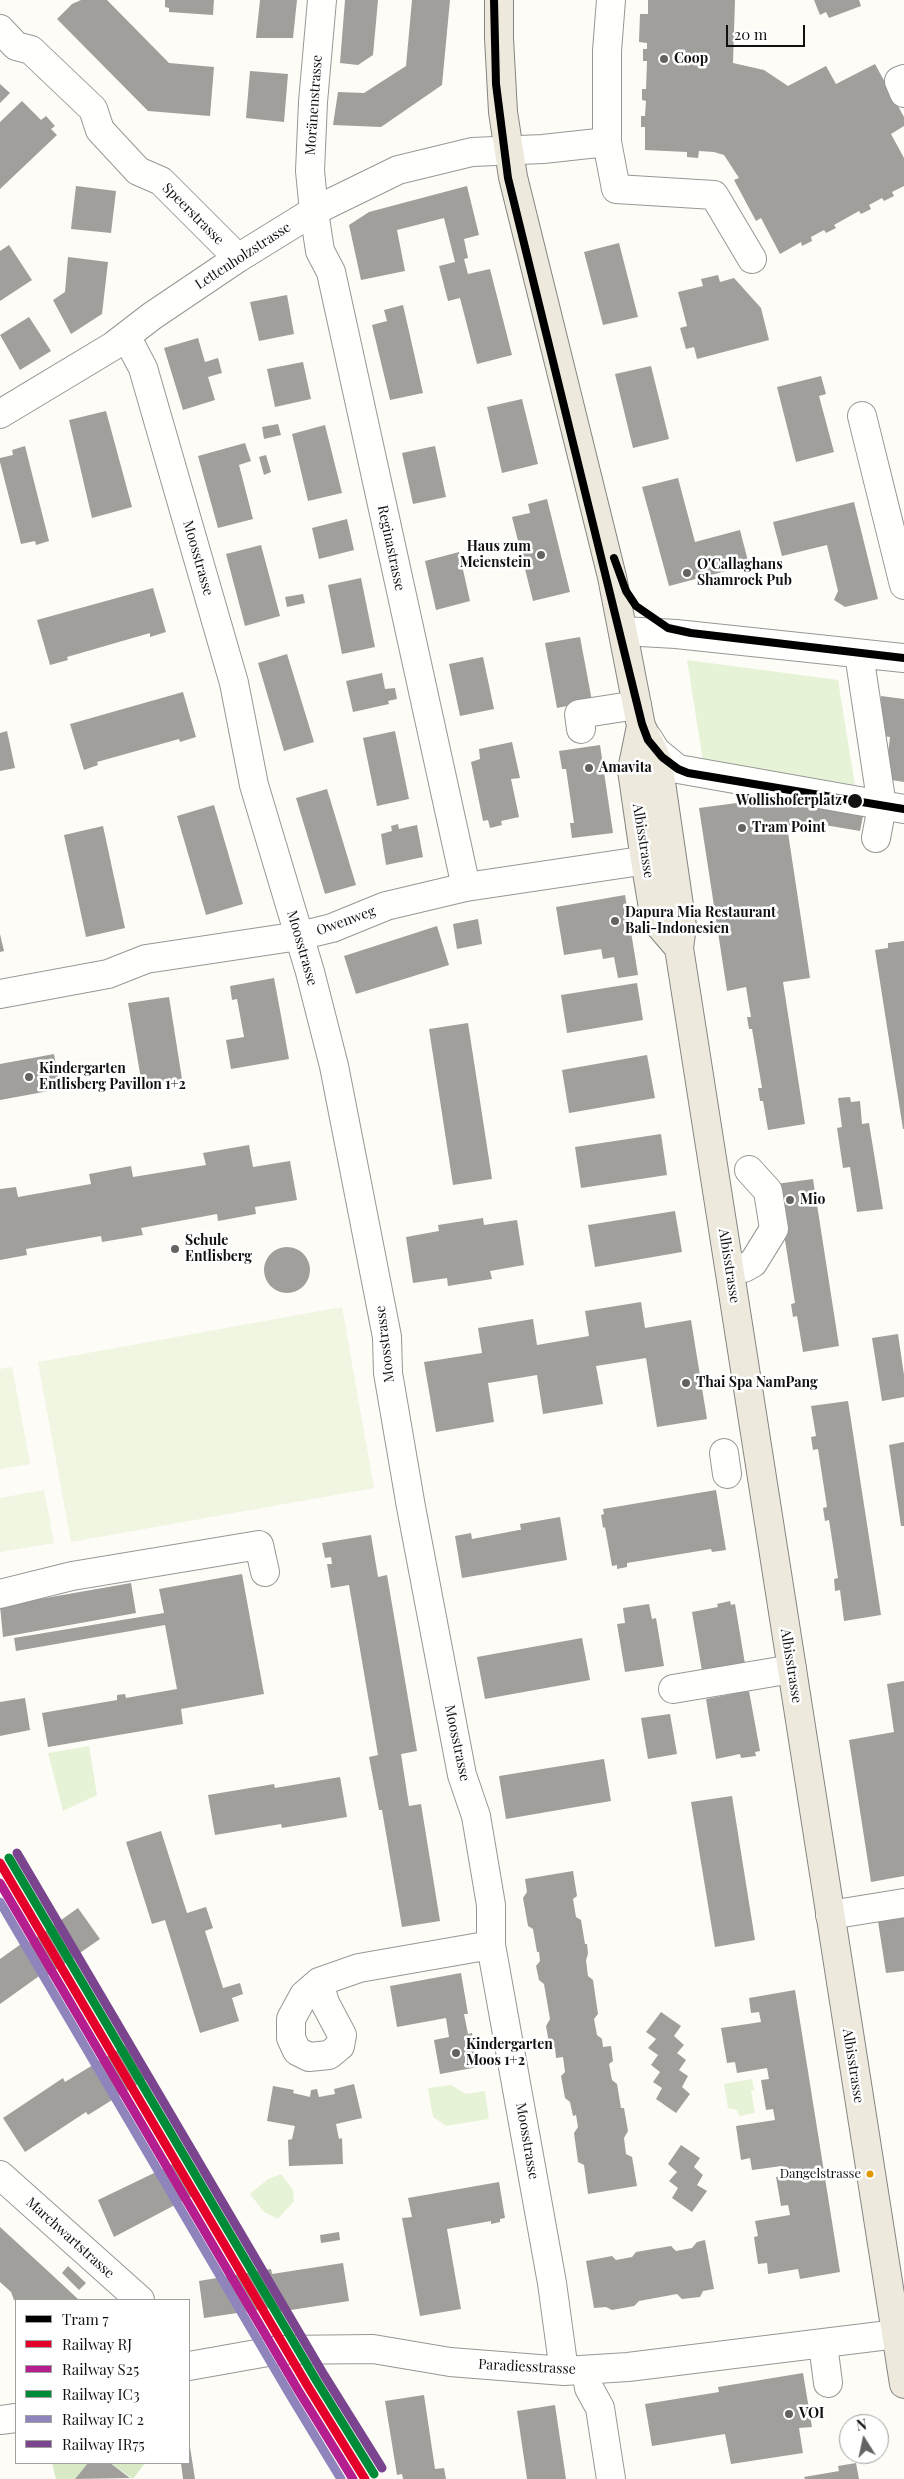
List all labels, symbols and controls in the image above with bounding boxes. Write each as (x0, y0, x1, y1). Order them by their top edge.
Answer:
scale bar (729, 15, 808, 47)
text: 20 m (734, 24, 767, 44)
place label: Coop (674, 51, 708, 67)
marker: Coop (658, 53, 670, 65)
street label: Moränenstrasse (302, 54, 326, 156)
street label: Speerstrasse (159, 180, 227, 248)
street label: Lettenholzstrasse (192, 219, 294, 293)
street label: Reginastrasse (374, 504, 408, 592)
street label: Moosstrasse (179, 518, 217, 598)
place label: Haus zum Meienstein (460, 539, 531, 572)
marker: Haus zum Meienstein (535, 549, 547, 561)
place label: O'Callaghans Shamrock Pub (697, 557, 792, 590)
marker: O'Callaghans Shamrock Pub (681, 567, 693, 579)
place label: Amavita (599, 760, 652, 776)
marker: Amavita (583, 762, 595, 774)
marker: Wollishoferplatz (846, 792, 864, 810)
place label: Wollishoferplatz (736, 793, 842, 809)
street label: Albisstrasse (629, 803, 657, 879)
place label: Tram Point (752, 820, 826, 836)
marker: Tram Point (736, 822, 748, 834)
street label: Owenweg (314, 903, 378, 939)
place label: Dapura Mia Restaurant Bali-Indonesien (625, 905, 776, 938)
street label: Moosstrasse (283, 908, 321, 988)
marker: Dapura Mia Restaurant Bali-Indonesien (609, 915, 621, 927)
place label: Kindergarten Entlisberg Pavillon 1+2 (39, 1061, 186, 1094)
marker: Kindergarten Entlisberg Pavillon 1+2 (23, 1071, 35, 1083)
place label: Mio (800, 1192, 825, 1208)
marker: Mio (784, 1194, 796, 1206)
street label: Albisstrasse (715, 1228, 743, 1304)
place label: Schule Entlisberg (185, 1233, 252, 1266)
marker: Schule Entlisberg (169, 1243, 181, 1255)
street label: Moosstrasse (372, 1304, 398, 1384)
place label: Thai Spa NamPang (696, 1375, 818, 1391)
marker: Thai Spa NamPang (680, 1377, 692, 1389)
street label: Albisstrasse (777, 1628, 805, 1704)
street label: Moosstrasse (441, 1703, 473, 1783)
street label: Albisstrasse (839, 2028, 867, 2104)
place label: Kindergarten Moos 1+2 (466, 2037, 553, 2070)
marker: Kindergarten Moos 1+2 (450, 2047, 462, 2059)
street label: Moosstrasse (512, 2101, 542, 2181)
place label: Dangelstrasse (780, 2166, 861, 2182)
marker: Dangelstrasse (865, 2169, 875, 2179)
street label: Marchwartstrasse (22, 2194, 118, 2282)
legend (15, 2299, 190, 2464)
text: Tram 7 (62, 2309, 109, 2329)
text: Railway RJ (62, 2334, 132, 2354)
street label: Paradiesstrasse (478, 2356, 576, 2378)
text: Railway S25 (62, 2359, 139, 2379)
text: Railway IC3 (62, 2384, 140, 2404)
place label: VOI (799, 2406, 824, 2422)
marker: VOI (783, 2408, 795, 2420)
text: Railway IC 2 (62, 2409, 144, 2429)
north arrow (839, 2414, 889, 2464)
text: N (855, 2414, 868, 2435)
text: Railway IR75 (62, 2434, 145, 2454)

